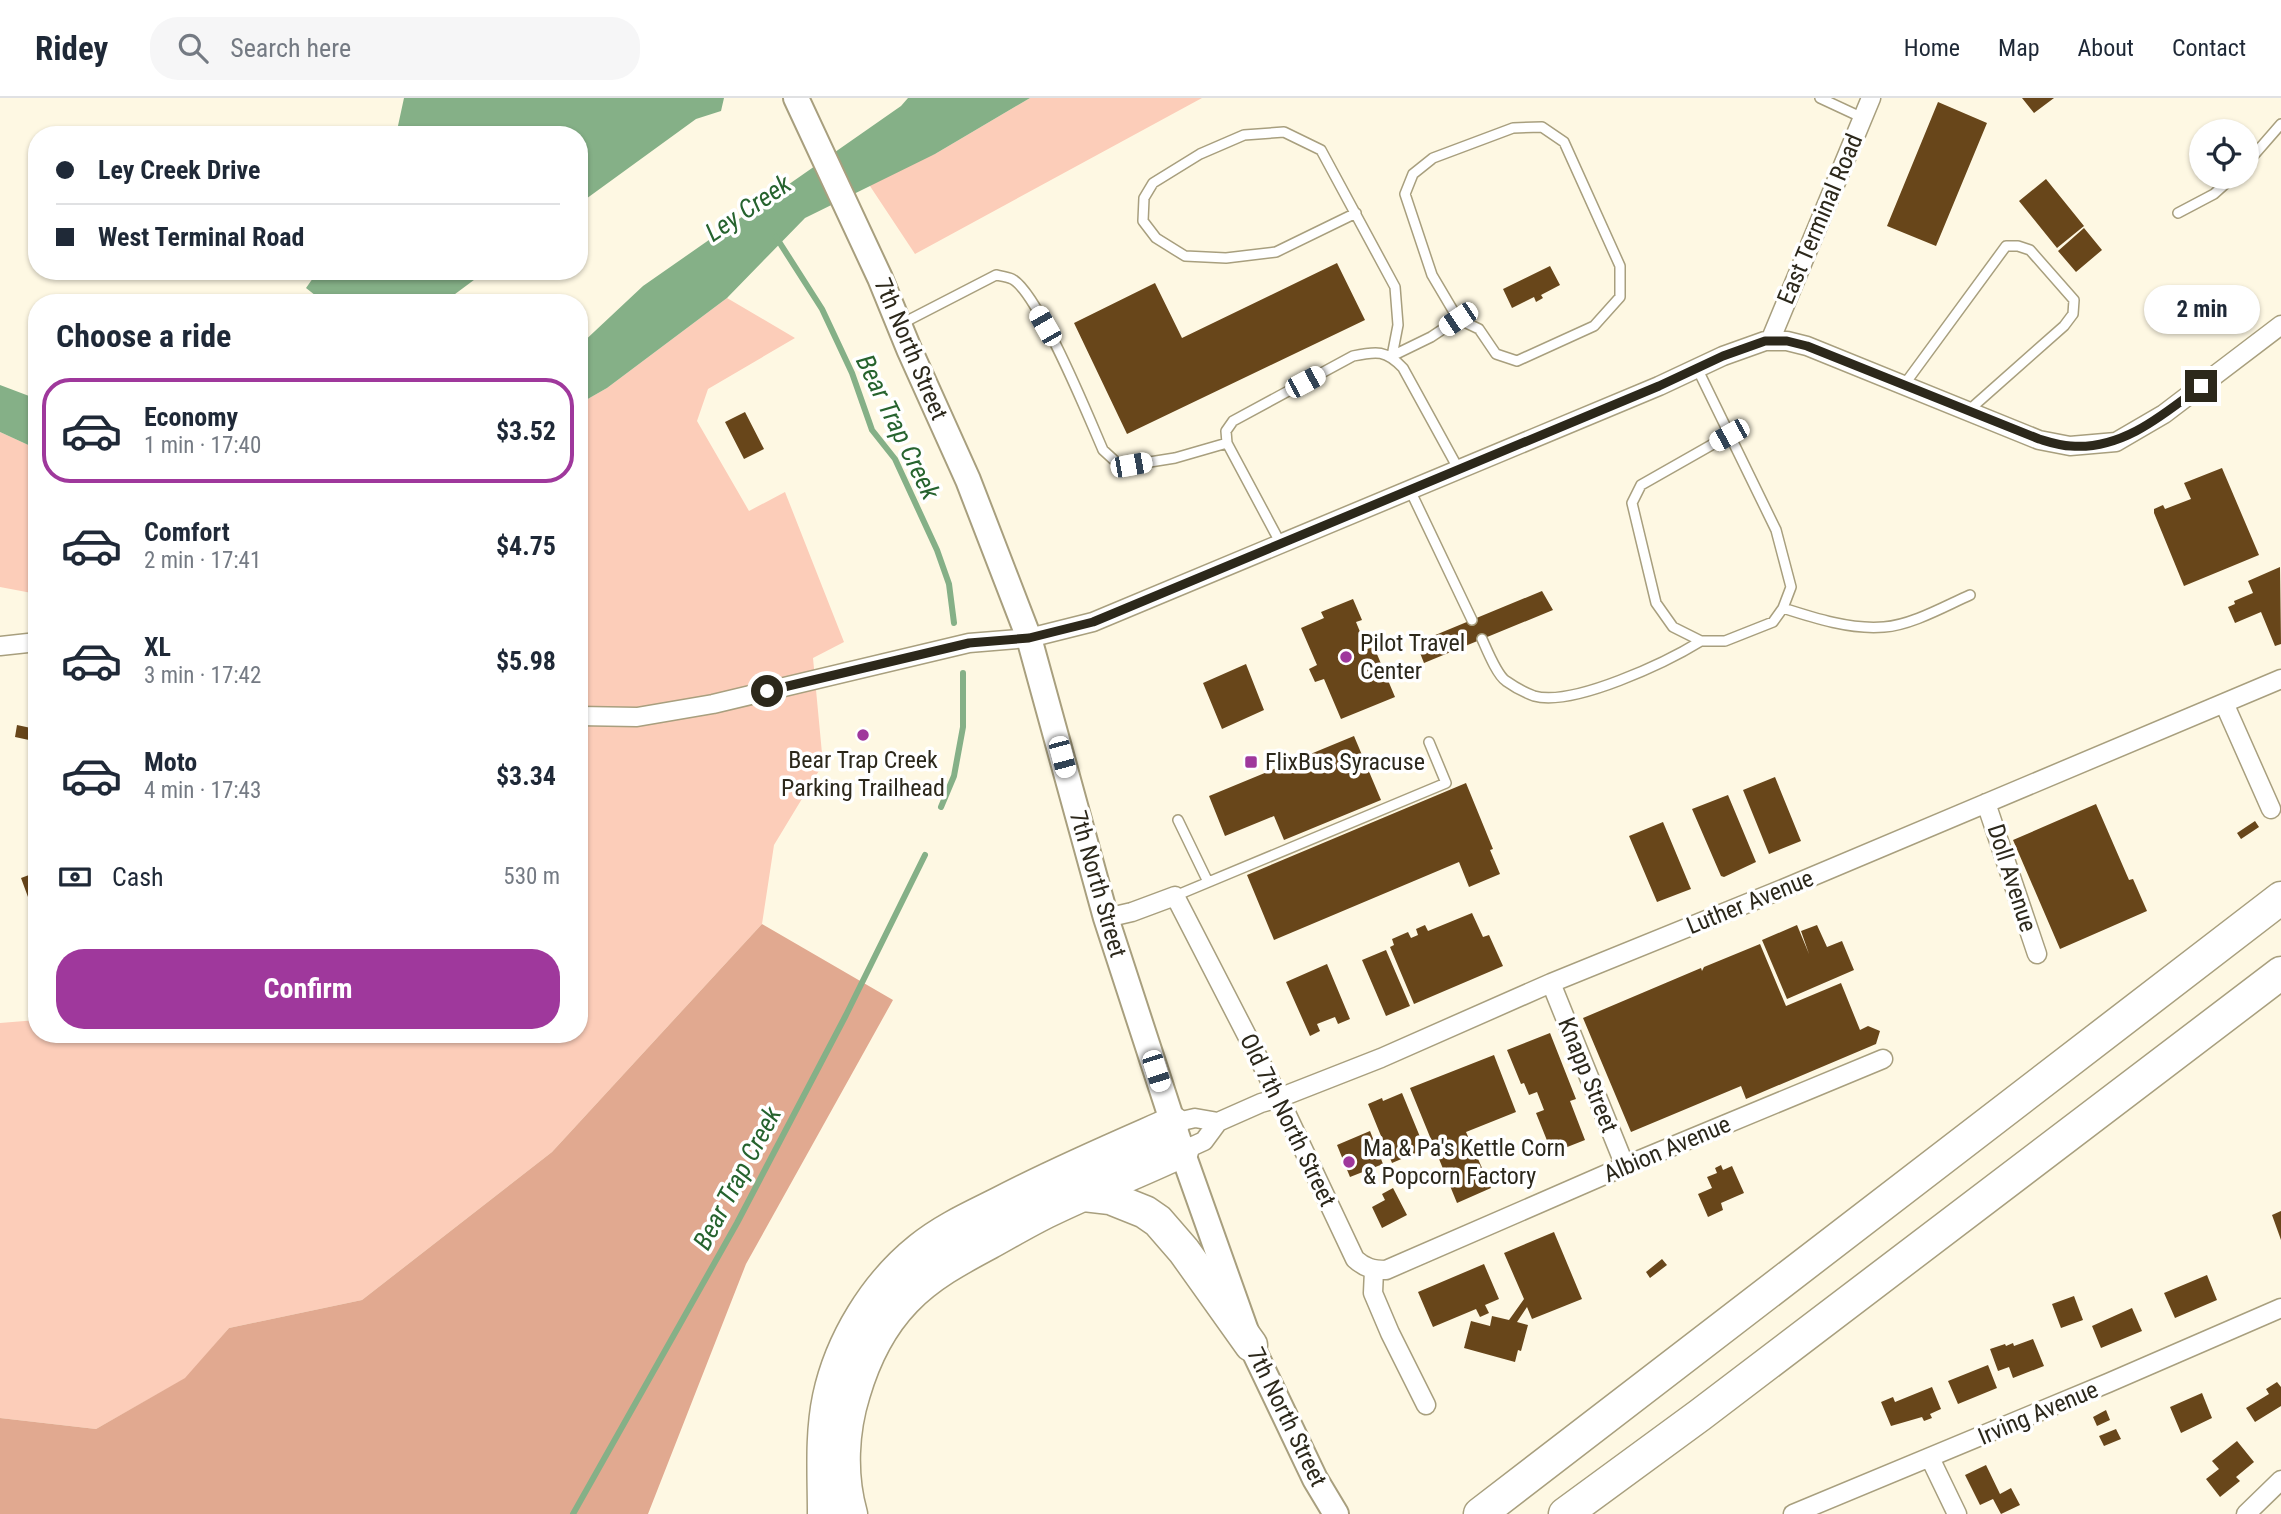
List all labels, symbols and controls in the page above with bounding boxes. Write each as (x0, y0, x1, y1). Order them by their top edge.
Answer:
search box (150, 17, 640, 80)
text: Ridey (35, 29, 108, 68)
icon: search (174, 29, 212, 67)
text: Search here (230, 33, 351, 63)
text: Home (1904, 34, 1960, 62)
text: Map (1998, 34, 2040, 62)
text: About (2078, 34, 2134, 62)
text: Contact (2172, 34, 2246, 62)
map controls (2189, 119, 2259, 189)
button: locate (2189, 119, 2259, 189)
street label: East Terminal Road (1771, 130, 1869, 308)
text: Ley Creek Drive (98, 155, 261, 185)
water label: Ley Creek (699, 168, 797, 248)
text: West Terminal Road (98, 222, 304, 252)
street label: 7th North Street (869, 274, 953, 424)
callout: 2 min (2143, 285, 2259, 334)
text: 2 min (2176, 296, 2228, 323)
car (1435, 299, 1482, 339)
car (1026, 303, 1065, 349)
text: Choose a ride (56, 317, 231, 355)
water label: Bear Trap Creek (850, 350, 946, 505)
car (1282, 363, 1329, 401)
route end (2185, 370, 2217, 402)
icon: car (60, 399, 123, 462)
text: Economy (144, 402, 238, 432)
text: $3.52 (496, 416, 556, 446)
car (1706, 416, 1753, 454)
text: 1 min · 17:40 (144, 432, 261, 459)
car (1109, 451, 1154, 479)
icon: car (60, 514, 123, 577)
text: Comfort (144, 517, 230, 547)
text: $4.75 (496, 531, 556, 561)
text: 2 min · 17:41 (144, 547, 261, 574)
icon: car (60, 629, 123, 692)
place label: Pilot Travel Center (1360, 629, 1465, 685)
text: XL (144, 632, 171, 662)
text: $5.98 (496, 646, 556, 676)
marker: Pilot Travel Center (1338, 649, 1354, 665)
text: 3 min · 17:42 (144, 662, 261, 689)
route start (751, 675, 783, 707)
marker: Bear Trap Creek Parking Trailhead (855, 727, 871, 743)
car (1047, 734, 1078, 780)
icon: car (60, 744, 123, 807)
place label: Bear Trap Creek Parking Trailhead (781, 746, 945, 802)
text: Moto (144, 747, 197, 777)
place label: FlixBus Syracuse (1265, 748, 1425, 776)
marker: FlixBus Syracuse (1243, 754, 1259, 770)
text: $3.34 (496, 761, 556, 791)
text: 4 min · 17:43 (144, 777, 261, 804)
street label: 7th North Street (1064, 807, 1132, 961)
street label: Doll Avenue (1981, 821, 2043, 935)
icon: cash (56, 858, 94, 896)
text: Cash (112, 862, 164, 892)
text: 530 m (503, 863, 560, 890)
street label: Luther Avenue (1682, 864, 1818, 940)
button: Confirm (56, 949, 560, 1029)
street label: Knapp Street (1552, 1013, 1624, 1137)
street label: Old 7th North Street (1234, 1029, 1342, 1211)
car (1140, 1048, 1173, 1094)
water label: Bear Trap Creek (687, 1101, 787, 1254)
street label: Albion Avenue (1599, 1110, 1735, 1188)
place label: Ma & Pa's Kettle Corn & Popcorn Factory (1363, 1134, 1565, 1190)
marker: Ma & Pa's Kettle Corn & Popcorn Factory (1341, 1154, 1357, 1170)
street label: 7th North Street (1241, 1343, 1333, 1491)
street label: Irving Avenue (1974, 1375, 2102, 1451)

